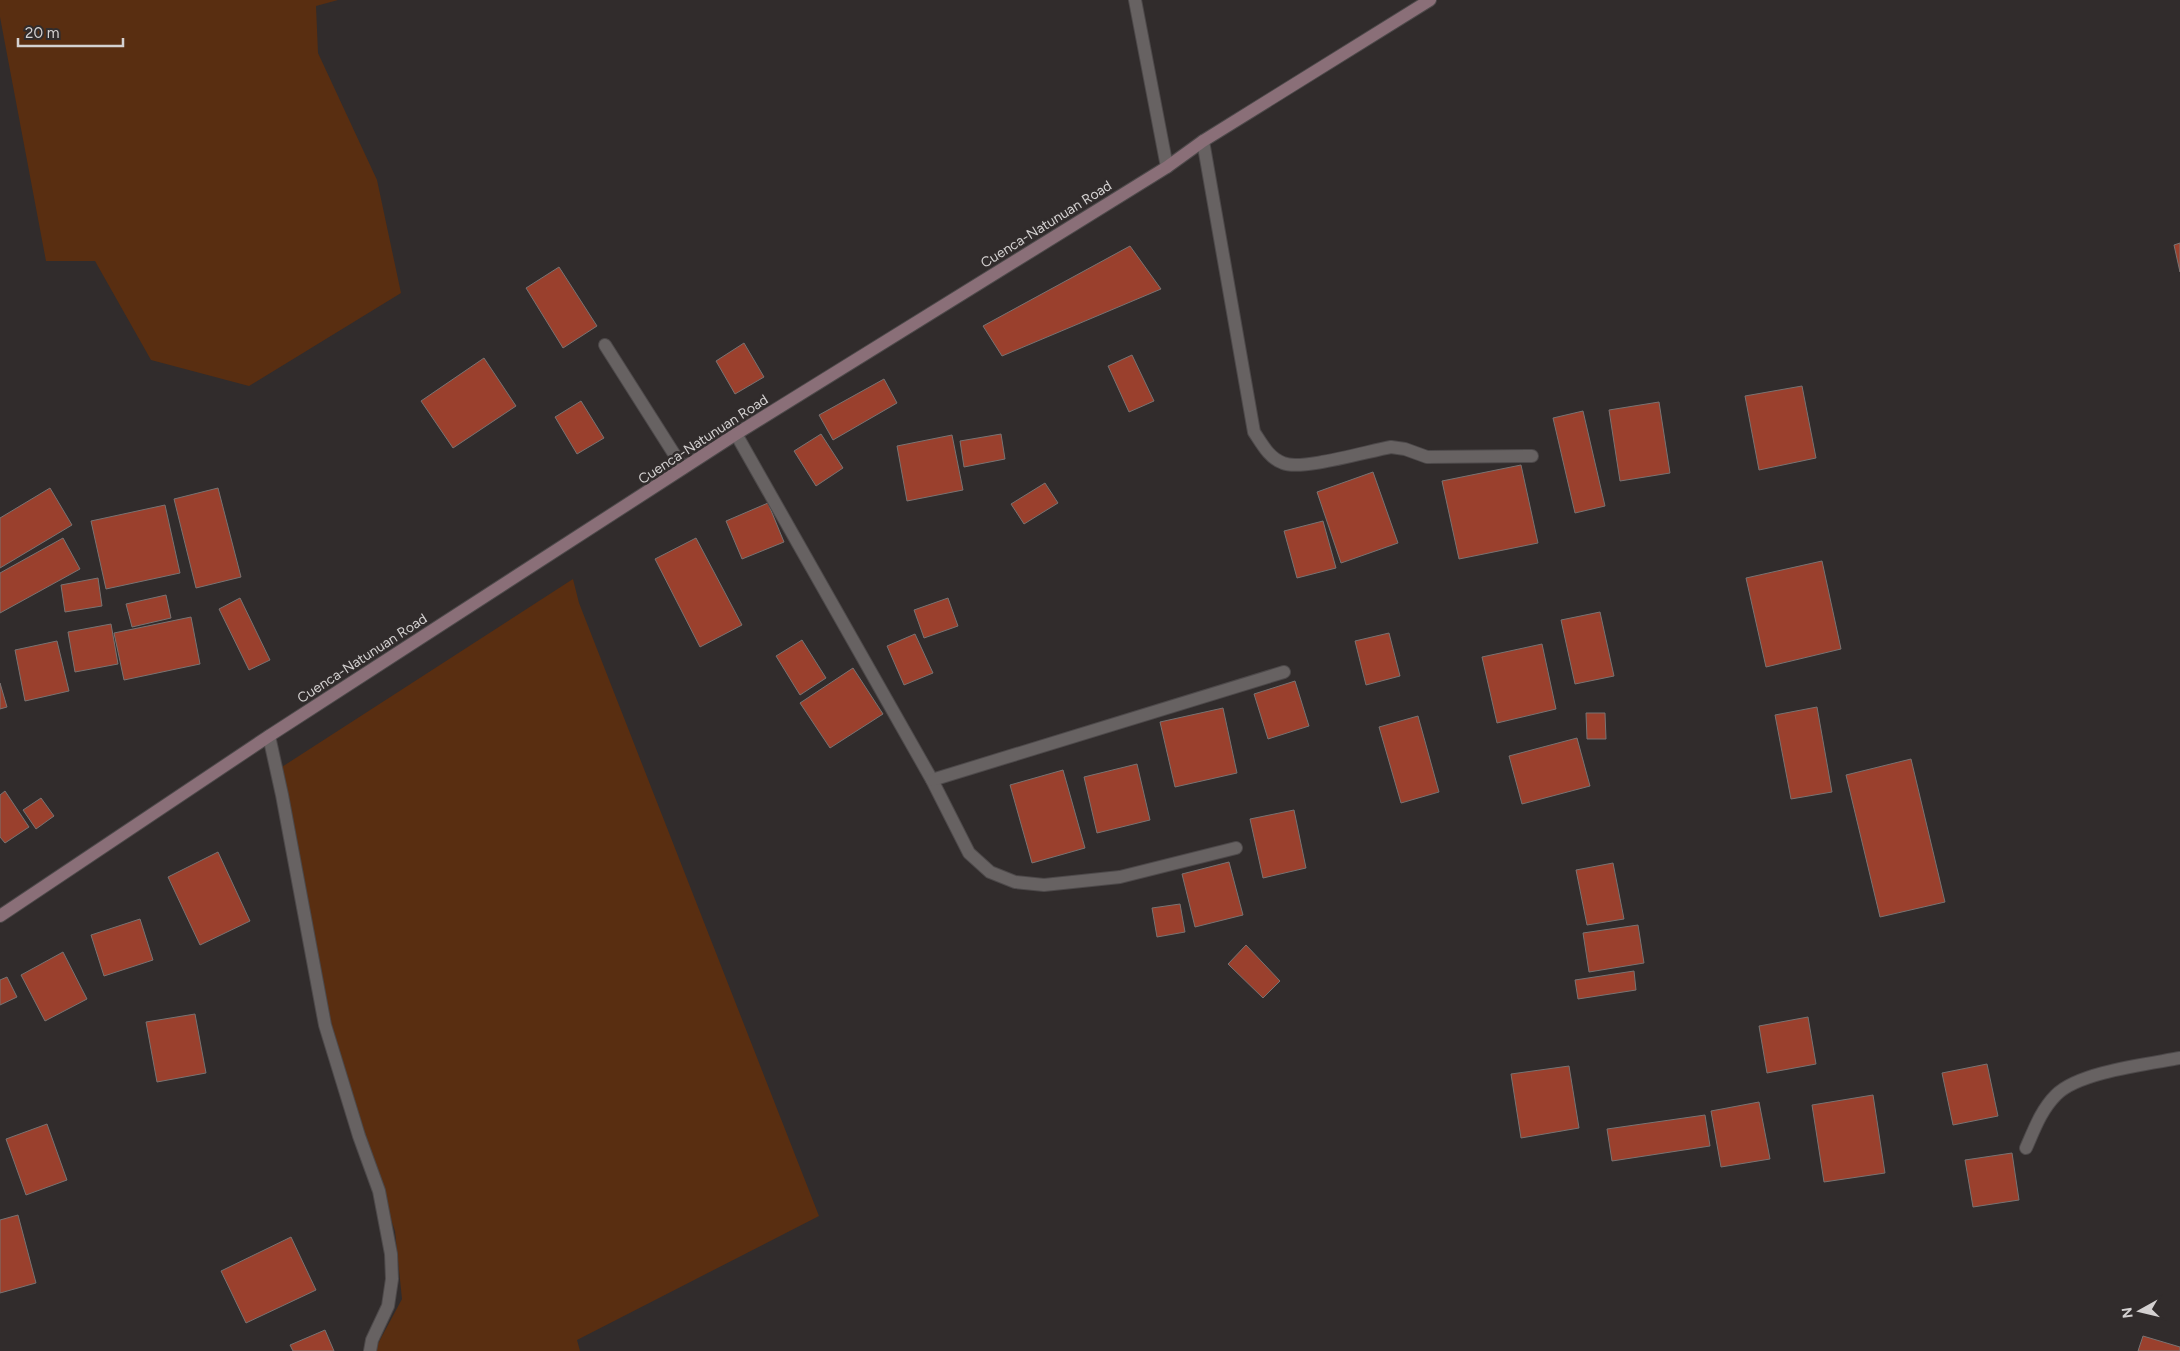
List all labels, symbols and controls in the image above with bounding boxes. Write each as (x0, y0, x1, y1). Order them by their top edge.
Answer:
scale bar (18, 15, 122, 47)
text: 20 m (25, 24, 59, 42)
street label: Cuenca-Natunuan Road (978, 177, 1115, 272)
street label: Cuenca-Natunuan Road (635, 391, 771, 488)
street label: Cuenca-Natunuan Road (294, 610, 430, 707)
north arrow (2115, 1286, 2165, 1336)
text: N (2118, 1306, 2137, 1319)

